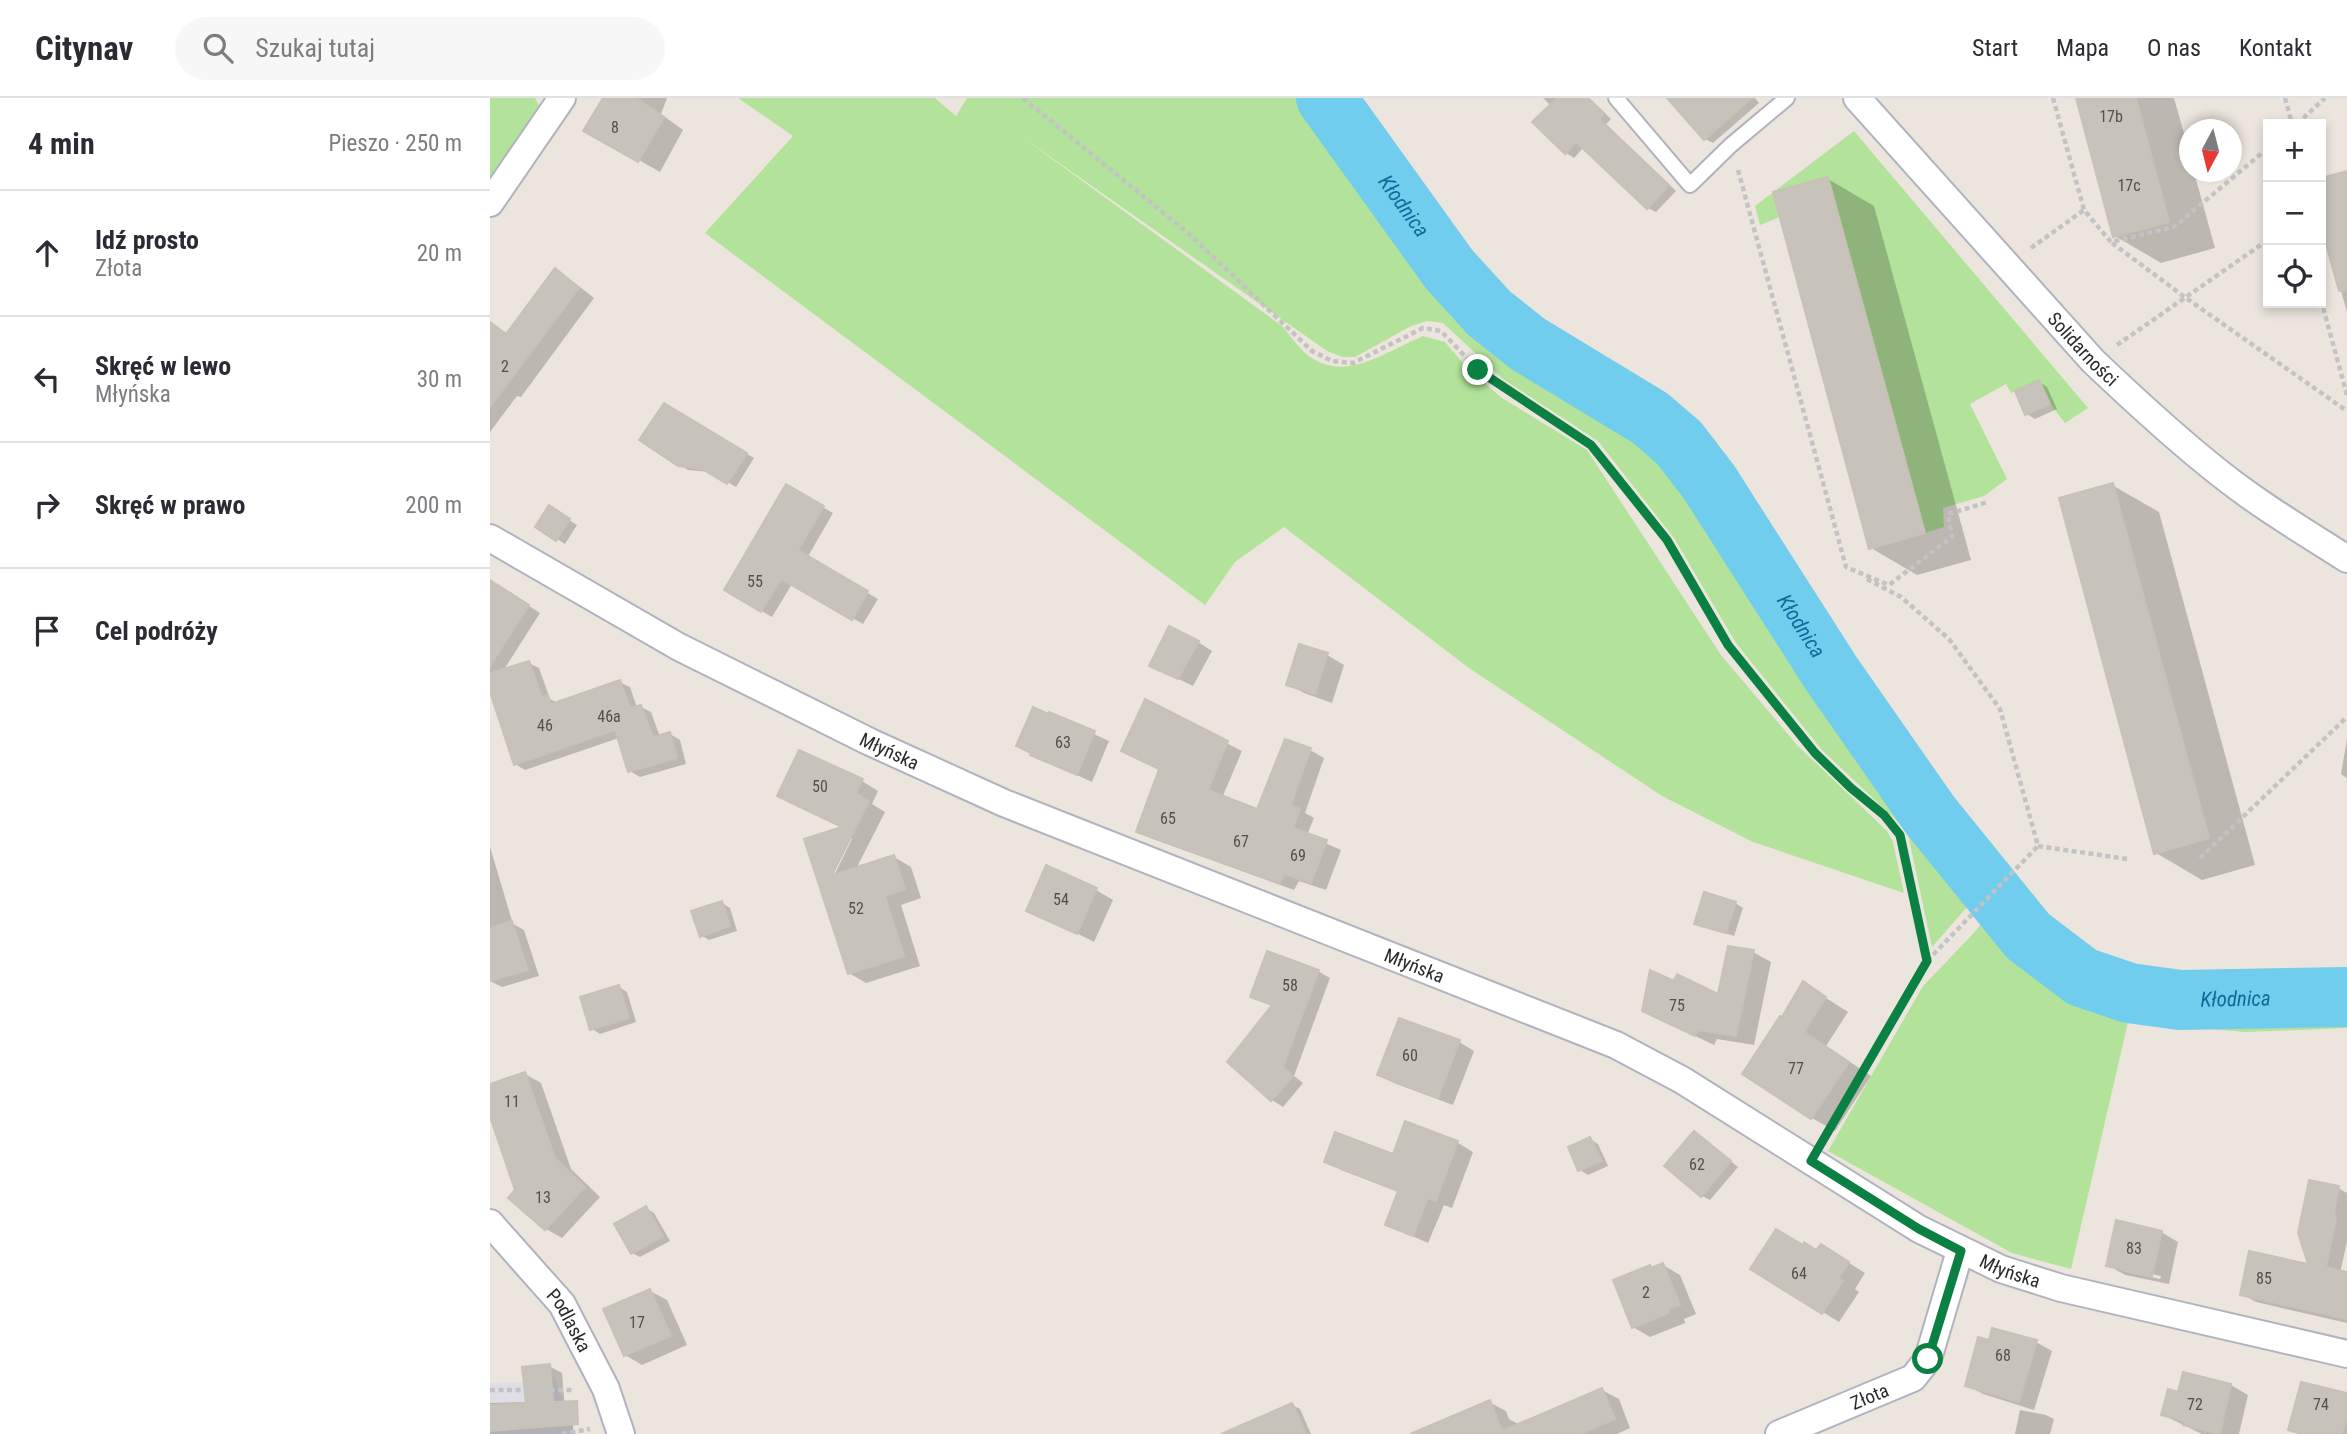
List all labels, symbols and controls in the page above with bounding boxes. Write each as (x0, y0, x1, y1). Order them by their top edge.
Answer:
search box (175, 17, 665, 80)
text: Citynav (35, 29, 133, 68)
icon: search (199, 29, 237, 67)
text: Szukaj tutaj (255, 33, 375, 63)
text: Start (1972, 34, 2018, 62)
text: Mapa (2056, 34, 2109, 62)
text: O nas (2147, 34, 2201, 62)
text: Kontakt (2239, 34, 2312, 62)
house number: 17b (2099, 107, 2123, 126)
house number: 8 (611, 118, 619, 137)
north arrow (2179, 119, 2242, 182)
map controls (2263, 119, 2326, 308)
button: + (2263, 119, 2326, 182)
text: 4 min (28, 126, 95, 161)
text: Pieszo · 250 m (328, 130, 462, 157)
water label: Kłodnica (1373, 170, 1434, 242)
house number: 17c (2117, 176, 2141, 195)
button: − (2263, 182, 2326, 245)
text: Idź prosto (95, 225, 199, 255)
icon: ahead (28, 234, 66, 272)
text: 20 m (417, 240, 462, 267)
button: locate (2263, 245, 2326, 308)
text: Złota (95, 255, 142, 282)
street label: Solidarności (2043, 307, 2123, 391)
text: Skręć w lewo (95, 351, 231, 381)
route end (1462, 354, 1493, 385)
house number: 2 (501, 357, 509, 376)
icon: left (28, 360, 66, 398)
text: 30 m (417, 366, 462, 393)
text: Młyńska (95, 381, 171, 408)
icon: right (28, 486, 66, 524)
text: Skręć w prawo (95, 490, 245, 520)
text: 200 m (405, 492, 462, 519)
house number: 55 (747, 572, 763, 591)
water label: Kłodnica (1772, 590, 1830, 662)
icon: arrive (28, 612, 66, 650)
text: Cel podróży (95, 616, 218, 646)
house number: 46a (597, 707, 621, 726)
house number: 46 (537, 716, 553, 735)
street label: Młyńska (856, 727, 923, 774)
house number: 63 (1055, 733, 1071, 752)
house number: 50 (812, 777, 828, 796)
house number: 65 (1160, 809, 1176, 828)
house number: 67 (1233, 832, 1249, 851)
house number: 69 (1290, 846, 1306, 865)
house number: 54 (1053, 890, 1069, 909)
house number: 52 (848, 899, 864, 918)
street label: Młyńska (1381, 943, 1448, 987)
house number: 58 (1282, 976, 1298, 995)
water label: Kłodnica (2200, 986, 2271, 1012)
house number: 75 (1669, 996, 1685, 1015)
house number: 60 (1402, 1046, 1418, 1065)
house number: 77 (1788, 1059, 1804, 1078)
house number: 11 (504, 1092, 520, 1111)
house number: 62 (1689, 1155, 1705, 1174)
house number: 13 (535, 1188, 551, 1207)
house number: 83 (2126, 1239, 2142, 1258)
street label: Młyńska (1976, 1249, 2043, 1292)
house number: 64 (1791, 1264, 1807, 1283)
house number: 85 (2256, 1269, 2272, 1288)
house number: 2 (1642, 1283, 1650, 1302)
street label: Podlaska (542, 1284, 596, 1356)
house number: 17 (629, 1313, 645, 1332)
route start (1912, 1343, 1943, 1374)
house number: 68 (1995, 1346, 2011, 1365)
street label: Złota (1847, 1378, 1892, 1414)
house number: 72 (2187, 1395, 2203, 1414)
house number: 74 (2313, 1395, 2329, 1414)

